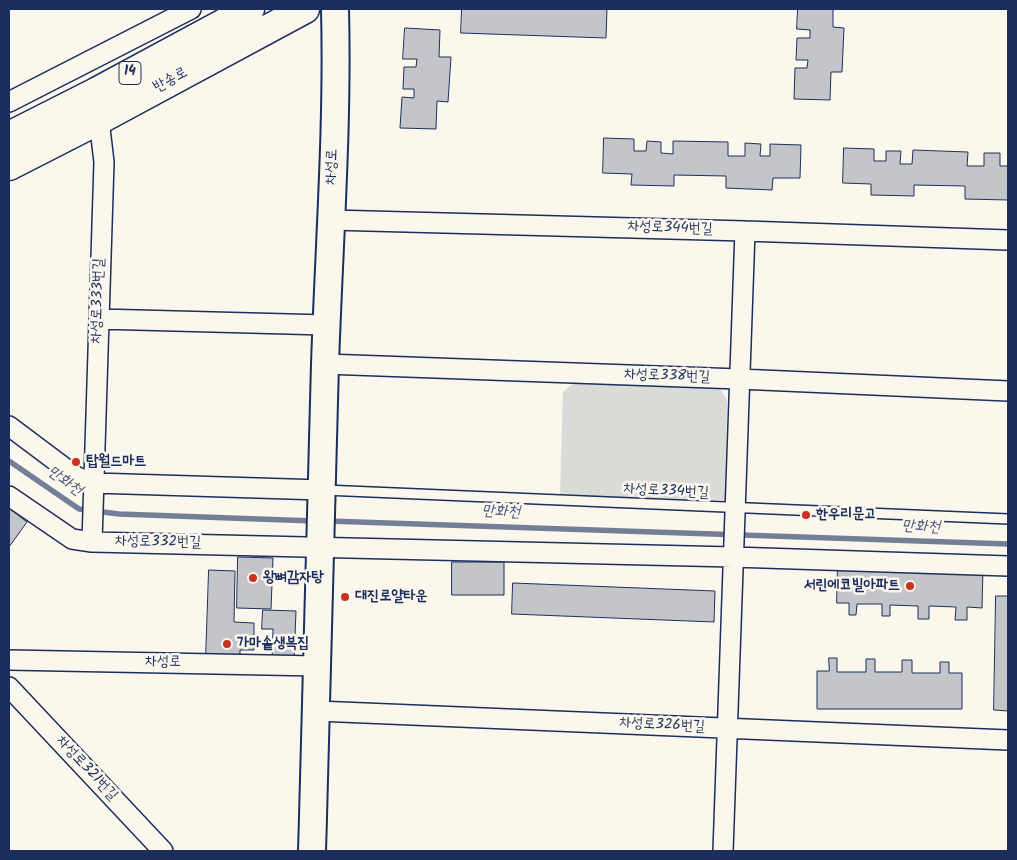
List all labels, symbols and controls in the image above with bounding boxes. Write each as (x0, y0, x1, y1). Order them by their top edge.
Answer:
road number: 14 (119, 62, 141, 84)
street label: 반송로 (151, 65, 191, 97)
street label: 차성로 (323, 149, 343, 185)
street label: 차성로344번길 (627, 219, 713, 239)
street label: 차성로333번길 (89, 258, 109, 344)
street label: 차성로338번길 (623, 366, 711, 388)
place label: 탑월드마트 (86, 453, 146, 471)
marker: 탑월드마트 (70, 456, 82, 468)
water label: 만화천 (43, 463, 85, 501)
street label: 차성로334번길 (623, 481, 709, 503)
water label: 만화천 (481, 503, 521, 523)
place label: 한우리문고 (816, 506, 876, 524)
marker: 한우리문고 (800, 509, 812, 521)
water label: 만화천 (901, 518, 941, 538)
street label: 차성로332번길 (115, 533, 201, 553)
place label: 왕뼈감자탕 (263, 569, 323, 587)
marker: 왕뼈감자탕 (247, 572, 259, 584)
place label: 서린에코빌아파트 (803, 577, 900, 595)
marker: 서린에코빌아파트 (904, 580, 916, 592)
place label: 대진로얄타운 (355, 588, 427, 606)
marker: 대진로얄타운 (339, 591, 351, 603)
place label: 가마솥생복집 (237, 635, 309, 653)
marker: 가마솥생복집 (221, 638, 233, 650)
street label: 차성로 (145, 654, 181, 672)
street label: 차성로326번길 (619, 715, 705, 737)
street label: 차성로321번길 (51, 733, 121, 805)

